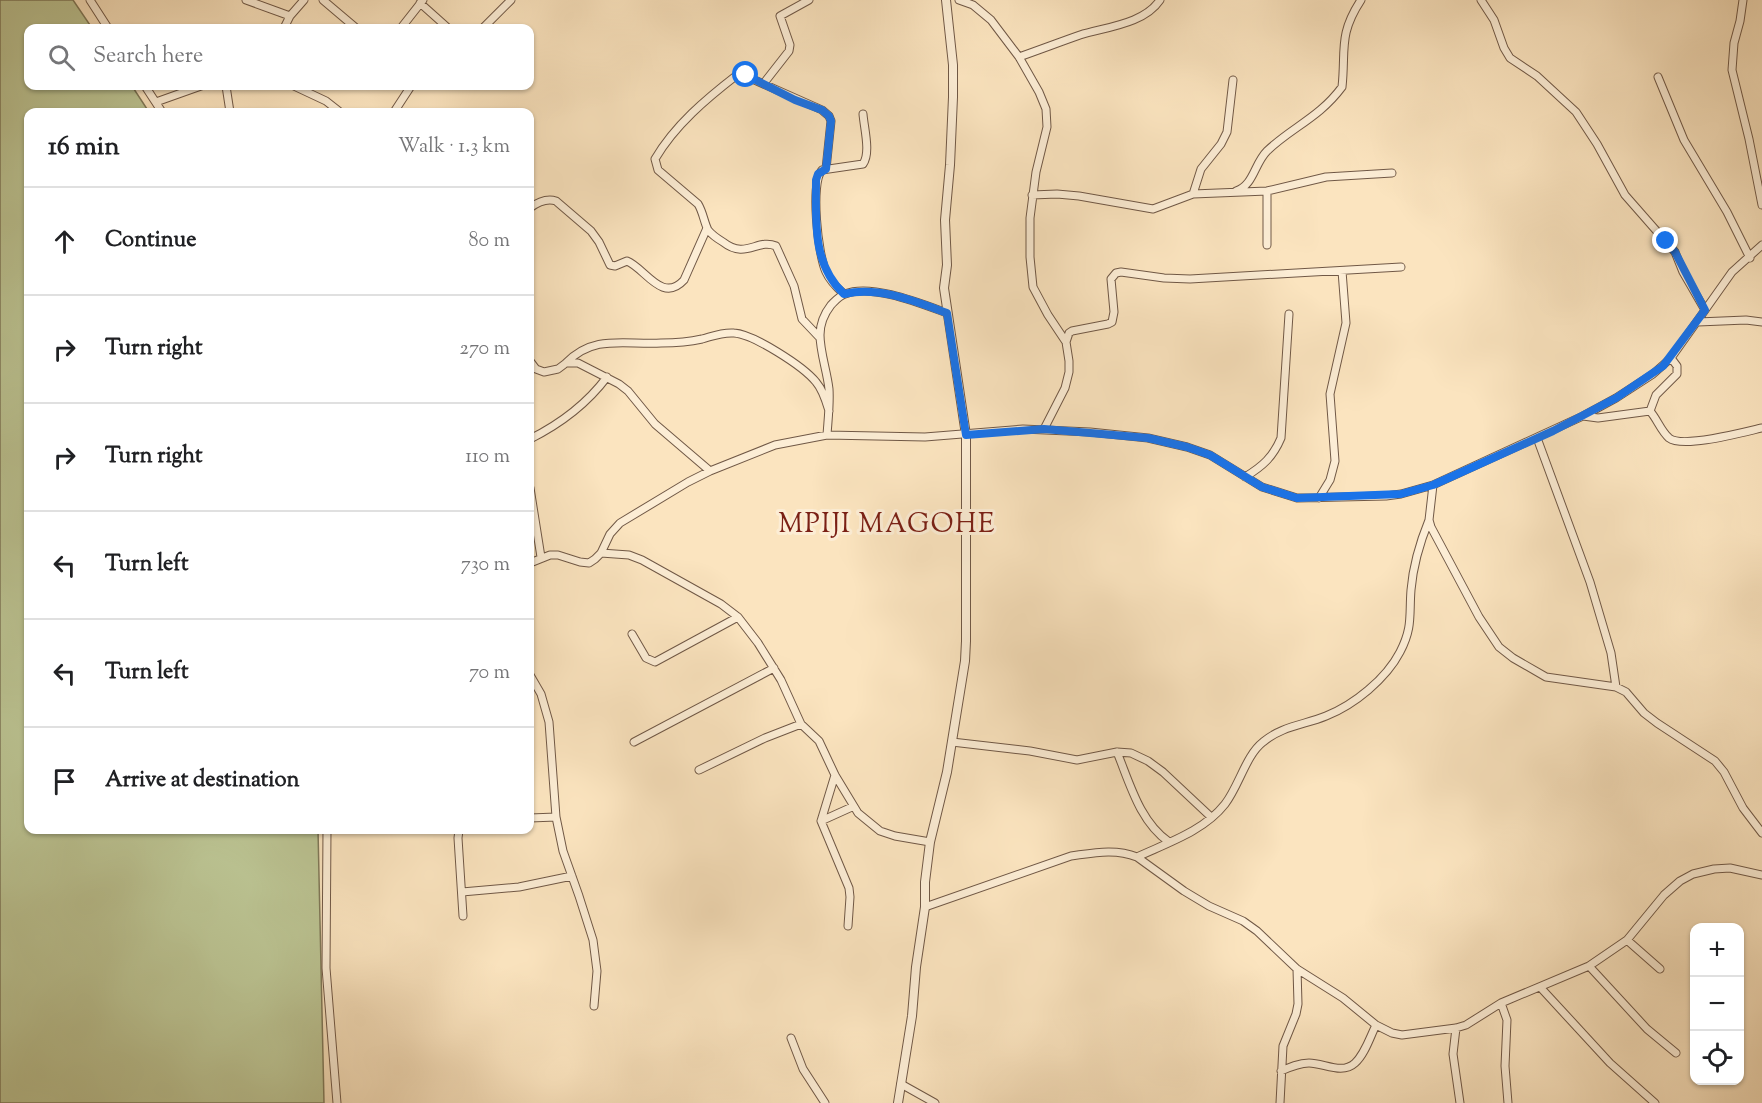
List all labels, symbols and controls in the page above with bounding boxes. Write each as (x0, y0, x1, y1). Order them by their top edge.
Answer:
search box (24, 24, 534, 90)
icon: search (45, 41, 78, 74)
text: Search here (93, 41, 203, 73)
route start (732, 61, 758, 87)
text: 16 min (48, 129, 120, 166)
text: Walk · 1.3 km (398, 133, 510, 162)
icon: ahead (48, 225, 81, 258)
text: Continue (105, 225, 196, 257)
text: 80 m (469, 227, 510, 256)
route end (1652, 227, 1678, 253)
icon: right (48, 333, 81, 366)
text: Turn right (105, 333, 202, 365)
text: 270 m (460, 335, 510, 364)
icon: right (48, 441, 81, 474)
text: Turn right (105, 441, 202, 473)
text: 110 m (465, 443, 510, 472)
district label: MPIJI MAGOHE (778, 506, 996, 545)
icon: left (48, 549, 81, 582)
text: Turn left (105, 549, 188, 581)
text: 730 m (461, 551, 510, 580)
icon: left (48, 657, 81, 690)
text: Turn left (105, 657, 188, 689)
text: 70 m (469, 659, 510, 688)
icon: arrive (48, 765, 81, 798)
text: Arrive at destination (105, 765, 300, 797)
map controls (1690, 923, 1744, 1085)
button: + (1690, 923, 1744, 977)
button: − (1690, 977, 1744, 1031)
button: locate (1690, 1031, 1744, 1085)

